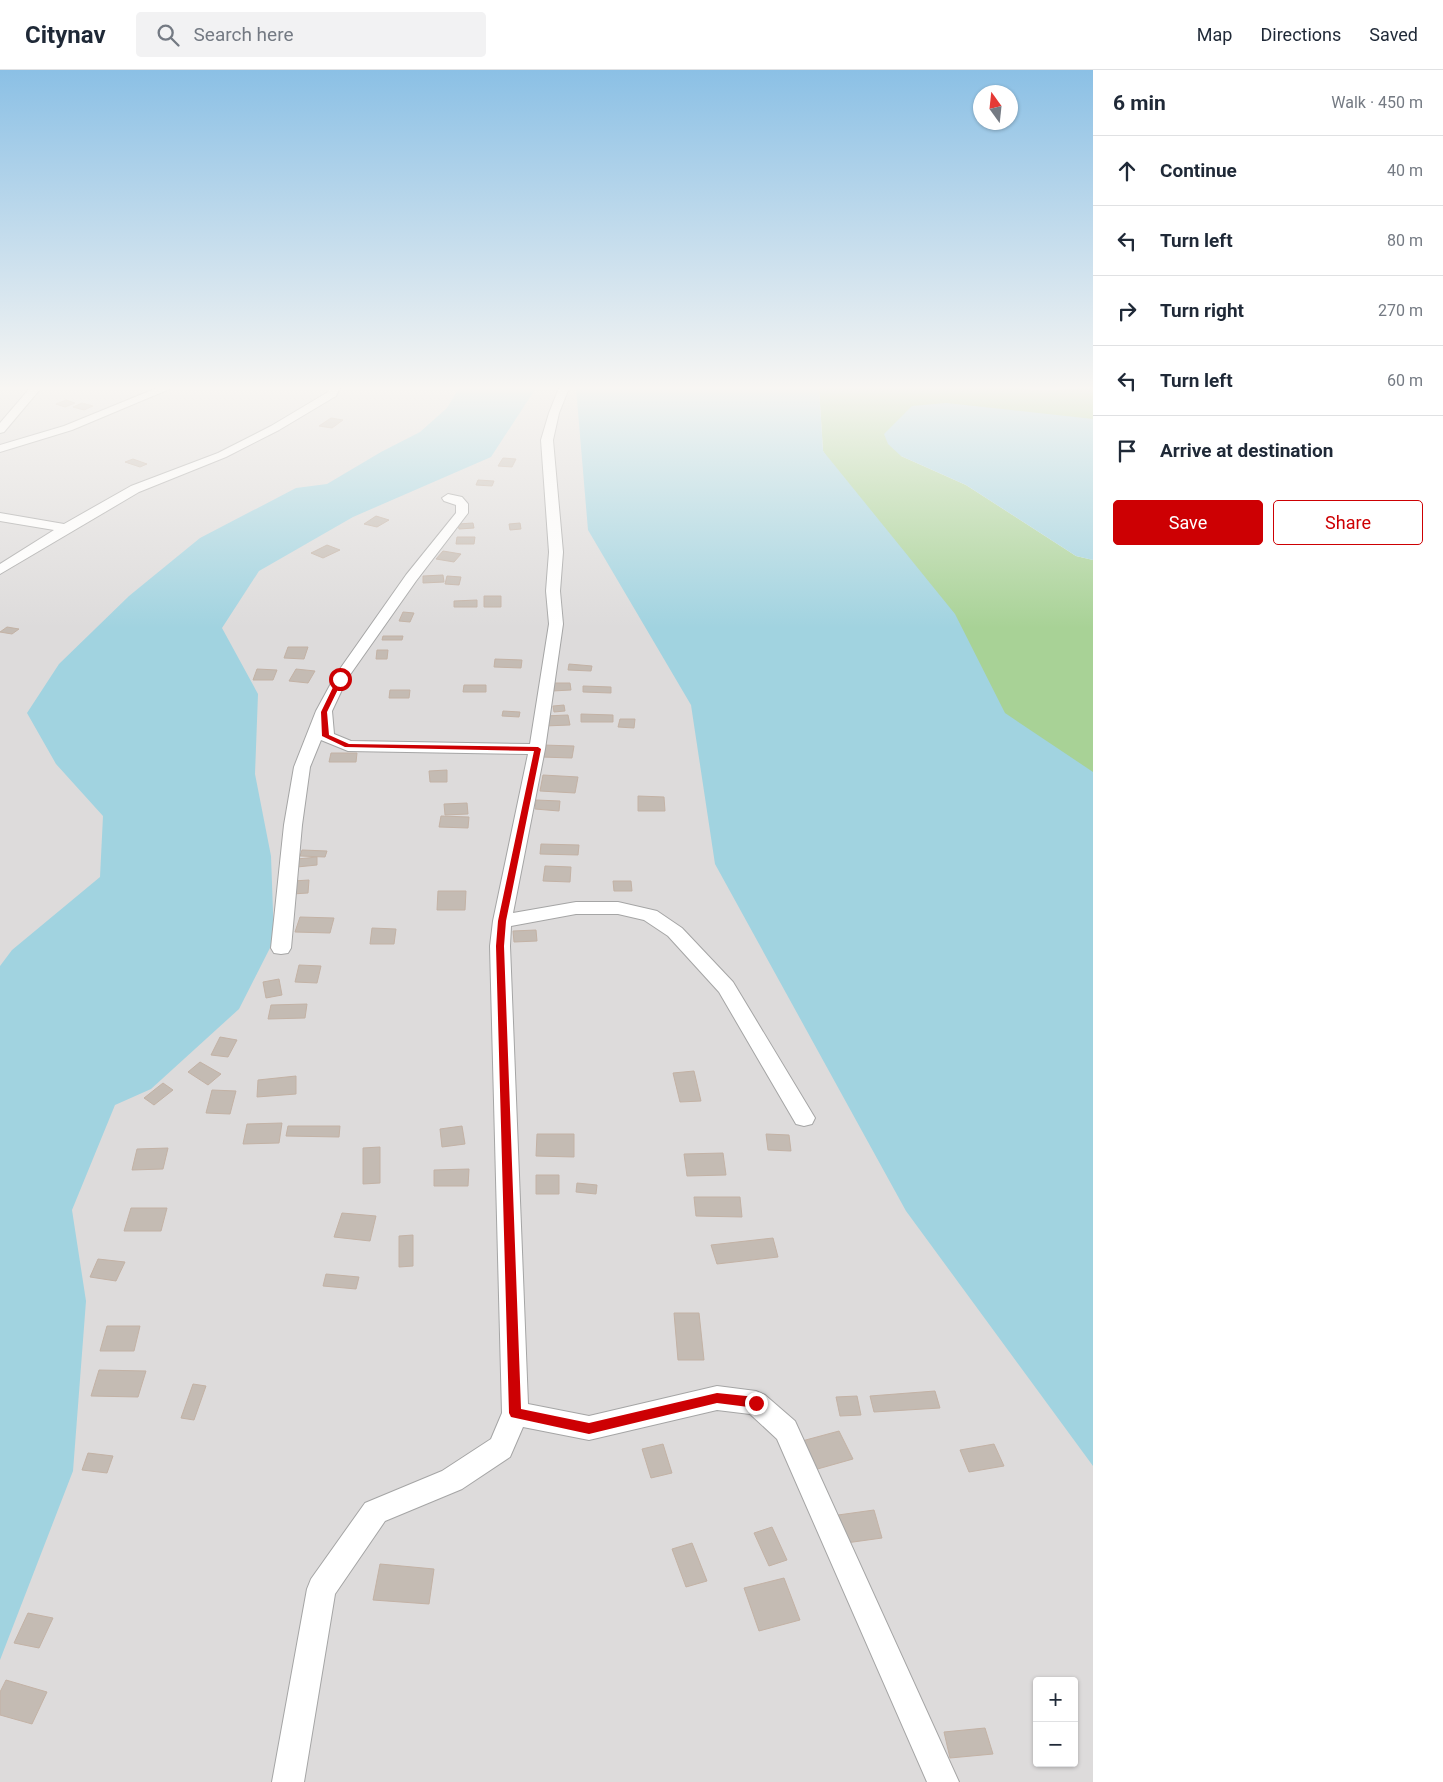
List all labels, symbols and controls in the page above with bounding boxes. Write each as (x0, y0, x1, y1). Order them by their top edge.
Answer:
search box (136, 12, 486, 57)
text: Citynav (25, 21, 106, 49)
icon: search (154, 21, 182, 49)
text: Search here (194, 23, 294, 46)
text: Map (1197, 24, 1232, 45)
text: Directions (1260, 24, 1341, 45)
text: Saved (1369, 24, 1418, 45)
north arrow (973, 85, 1018, 130)
text: 6 min (1113, 91, 1166, 115)
text: Walk · 450 m (1331, 93, 1423, 112)
icon: ahead (1113, 157, 1141, 185)
text: Continue (1160, 159, 1237, 182)
text: 40 m (1387, 161, 1423, 180)
icon: left (1113, 227, 1141, 255)
text: Turn left (1160, 229, 1233, 252)
text: 80 m (1387, 231, 1423, 250)
icon: right (1113, 297, 1141, 325)
text: Turn right (1160, 299, 1244, 322)
text: 270 m (1378, 301, 1423, 320)
icon: left (1113, 367, 1141, 395)
text: Turn left (1160, 369, 1233, 392)
text: 60 m (1387, 371, 1423, 390)
icon: arrive (1113, 437, 1141, 465)
text: Arrive at destination (1160, 439, 1333, 462)
button: Save (1113, 500, 1263, 545)
button: Share (1273, 500, 1423, 545)
route start (329, 668, 352, 691)
route end (745, 1392, 768, 1415)
map controls (1033, 1677, 1078, 1767)
button: + (1033, 1677, 1078, 1722)
button: − (1033, 1722, 1078, 1767)

